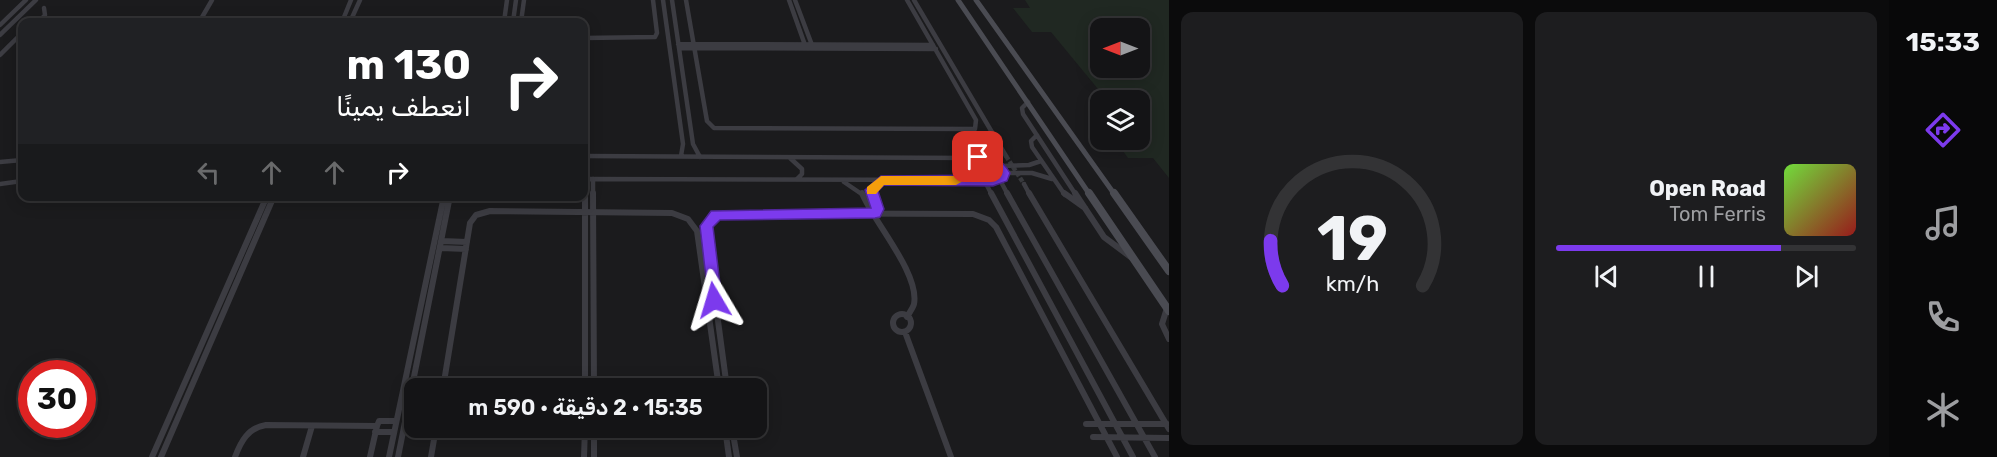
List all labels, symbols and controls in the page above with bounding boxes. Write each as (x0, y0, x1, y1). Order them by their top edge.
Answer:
north arrow (1090, 18, 1150, 78)
map controls (1090, 18, 1150, 150)
text: 15:33 (1906, 26, 1980, 58)
text: 130 m (346, 40, 471, 90)
icon: right (492, 42, 570, 120)
button: layers (1090, 90, 1150, 150)
text: انعطف يمينًا (336, 91, 471, 123)
icon: directions (1922, 109, 1964, 151)
pin (952, 131, 1003, 182)
icon: arrive (961, 140, 994, 173)
icon: left (192, 156, 225, 189)
icon: ahead (255, 156, 288, 189)
icon: ahead (318, 156, 351, 189)
icon: right (381, 156, 414, 189)
text: Open Road (1649, 175, 1766, 202)
text: 19 (1316, 202, 1388, 276)
text: Tom Ferris (1669, 202, 1766, 226)
icon: music (1922, 202, 1964, 244)
icon: previous (1590, 260, 1623, 293)
icon: pause (1690, 260, 1723, 293)
icon: next (1790, 260, 1823, 293)
position arrow (682, 268, 746, 332)
text: km/h (1325, 271, 1379, 296)
icon: phone (1922, 296, 1964, 338)
speed limit sign: 30 (18, 360, 96, 438)
icon: climate (1922, 389, 1964, 431)
text: 15:35 · 2 دقيقة · 590 m (468, 394, 703, 421)

